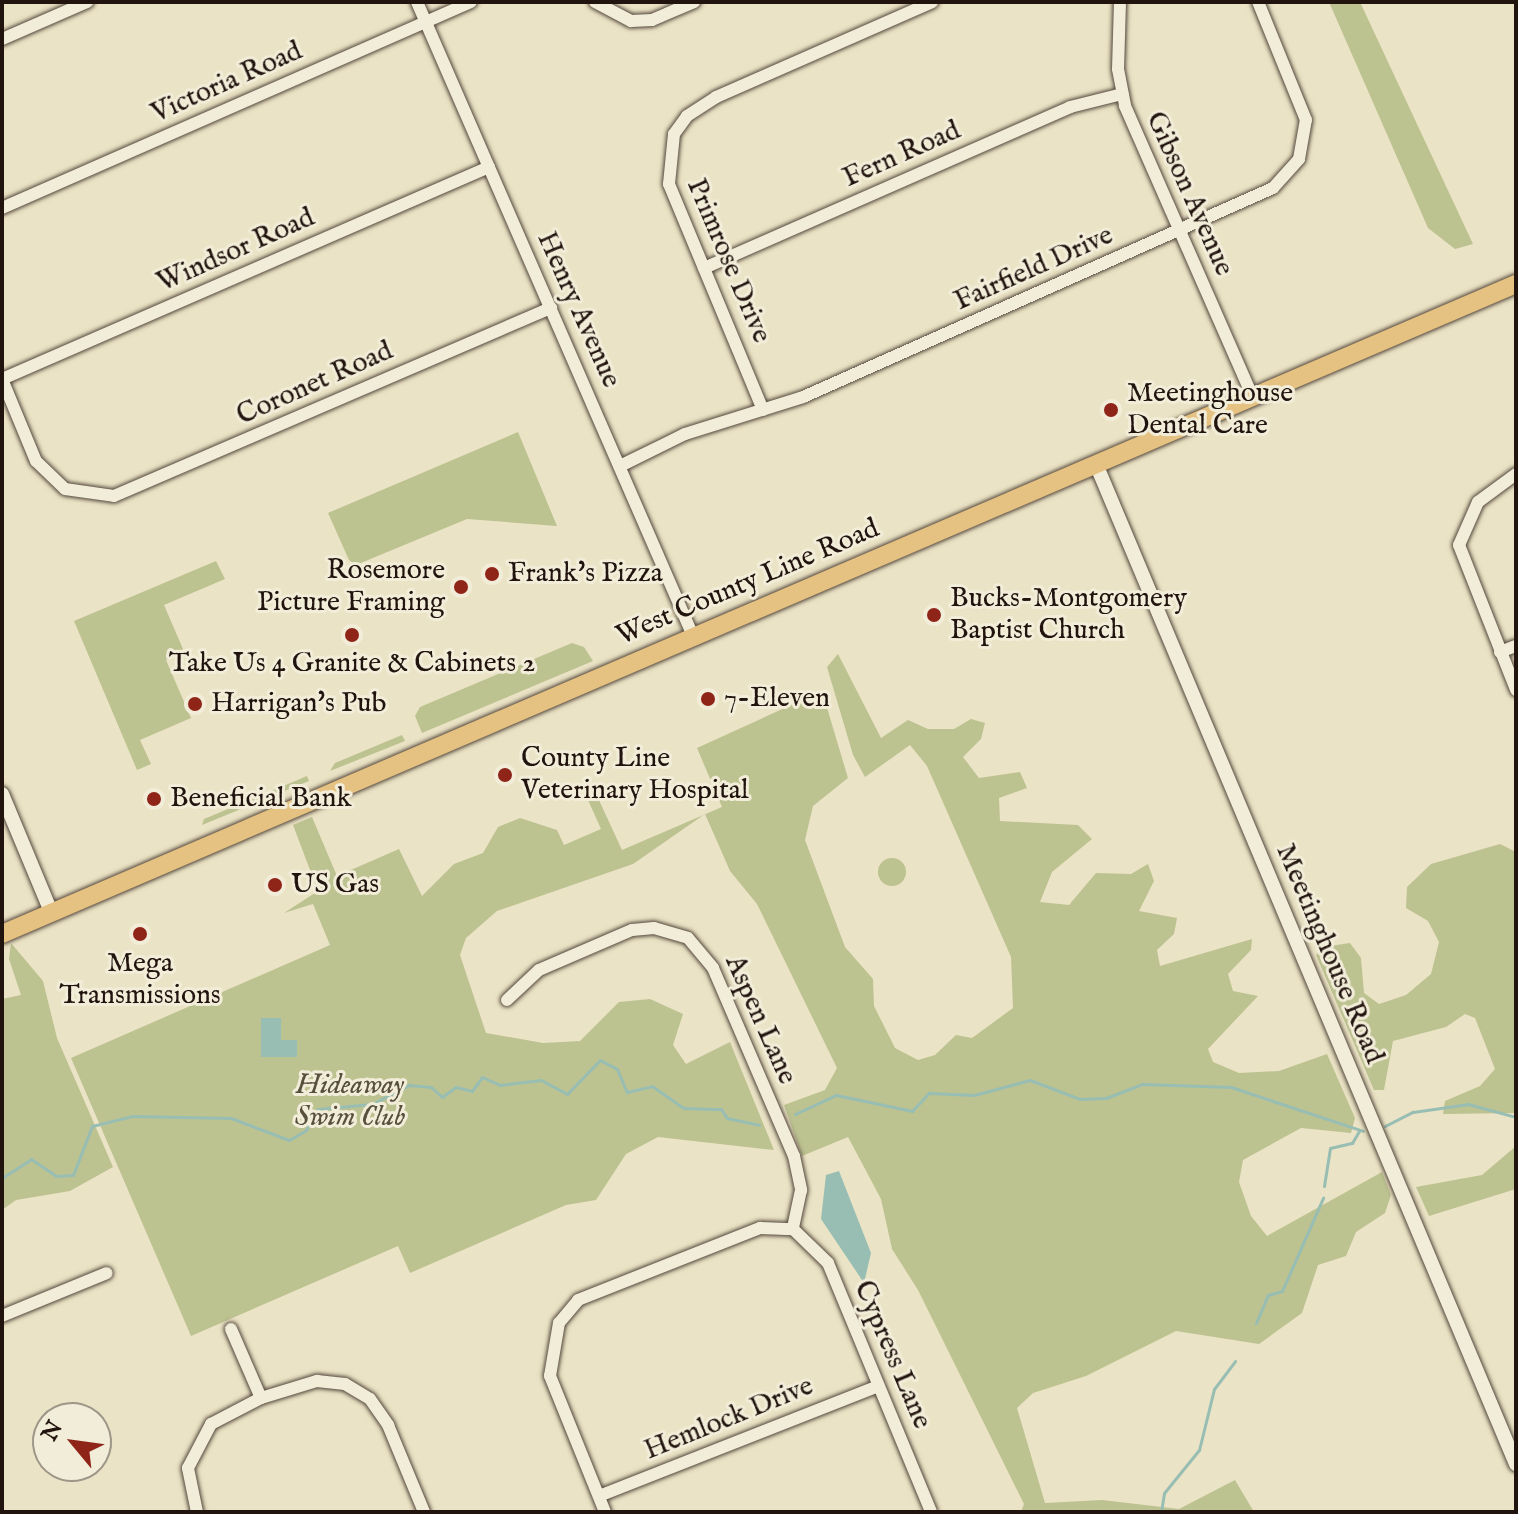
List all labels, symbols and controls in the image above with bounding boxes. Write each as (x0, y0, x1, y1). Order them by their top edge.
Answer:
street label: Victoria Road (146, 35, 308, 131)
street label: Gibson Avenue (1138, 107, 1240, 281)
street label: Fern Road (838, 114, 966, 196)
street label: Primrose Drive (678, 174, 778, 348)
street label: Windsor Road (152, 201, 320, 301)
street label: Fairfield Drive (949, 219, 1119, 319)
street label: Henry Avenue (529, 227, 627, 393)
street label: Coronet Road (232, 335, 398, 433)
place label: Meetinghouse Dental Care (1127, 377, 1293, 443)
marker: Meetinghouse Dental Care (1102, 401, 1120, 419)
street label: West County Line Road (612, 512, 884, 654)
place label: Rosemore Picture Framing (257, 554, 445, 620)
place label: Frank's Pizza (508, 557, 663, 591)
marker: Frank's Pizza (483, 565, 501, 583)
marker: Rosemore Picture Framing (452, 578, 470, 596)
place label: Bucks-Montgomery Baptist Church (950, 582, 1187, 648)
marker: Bucks-Montgomery Baptist Church (925, 606, 943, 624)
marker: Take Us 4 Granite & Cabinets 2 (343, 626, 361, 644)
place label: Take Us 4 Granite & Cabinets 2 (169, 647, 535, 681)
place label: 7-Eleven (724, 682, 830, 716)
place label: Harrigan's Pub (211, 687, 387, 721)
marker: 7-Eleven (699, 690, 717, 708)
marker: Harrigan's Pub (186, 695, 204, 713)
place label: County Line Veterinary Hospital (521, 742, 749, 808)
marker: County Line Veterinary Hospital (496, 766, 514, 784)
place label: Beneficial Bank (170, 782, 351, 816)
marker: Beneficial Bank (145, 790, 163, 808)
street label: Meetinghouse Road (1268, 839, 1390, 1069)
place label: US Gas (291, 868, 379, 902)
marker: US Gas (266, 876, 284, 894)
marker: Mega Transmissions (131, 925, 149, 943)
place label: Mega Transmissions (59, 947, 221, 1013)
street label: Aspen Lane (717, 950, 803, 1090)
park label: Hideaway Swim Club (295, 1069, 405, 1135)
street label: Cypress Lane (846, 1276, 938, 1434)
street label: Hemlock Drive (640, 1370, 818, 1468)
north arrow (32, 1402, 112, 1482)
text: N (36, 1416, 70, 1446)

